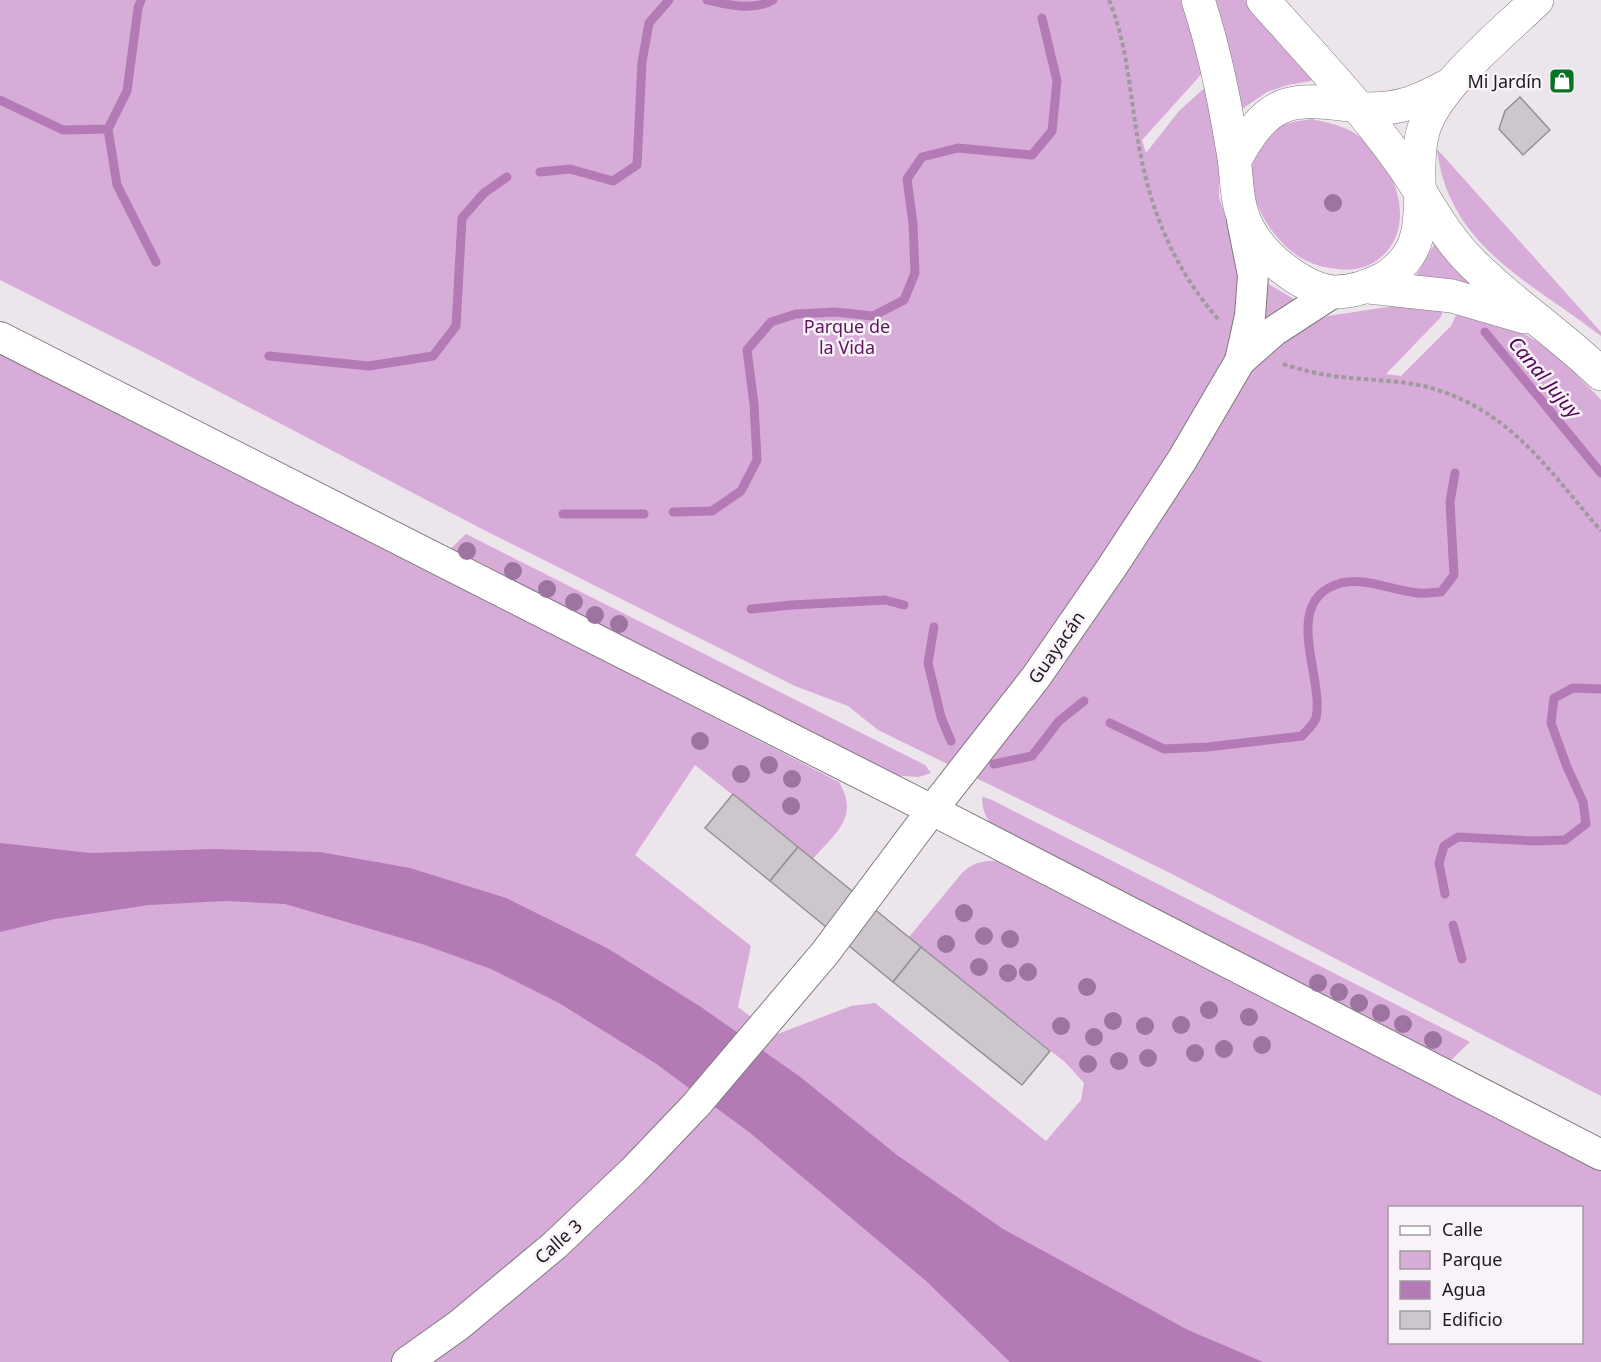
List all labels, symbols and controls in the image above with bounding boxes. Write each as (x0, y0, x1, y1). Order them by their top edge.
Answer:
shop icon: Mi Jardín (1547, 66, 1577, 96)
place label: Mi Jardín (1467, 69, 1542, 93)
park label: Parque de la Vida (804, 314, 890, 359)
water label: Canal Jujuy (1503, 330, 1588, 425)
street label: Guayacán (1022, 606, 1090, 688)
legend (1388, 1206, 1583, 1344)
street label: Calle 3 (529, 1213, 587, 1269)
text: Calle (1442, 1217, 1483, 1241)
text: Parque (1442, 1247, 1502, 1271)
text: Agua (1442, 1277, 1486, 1301)
text: Edificio (1442, 1307, 1503, 1331)

